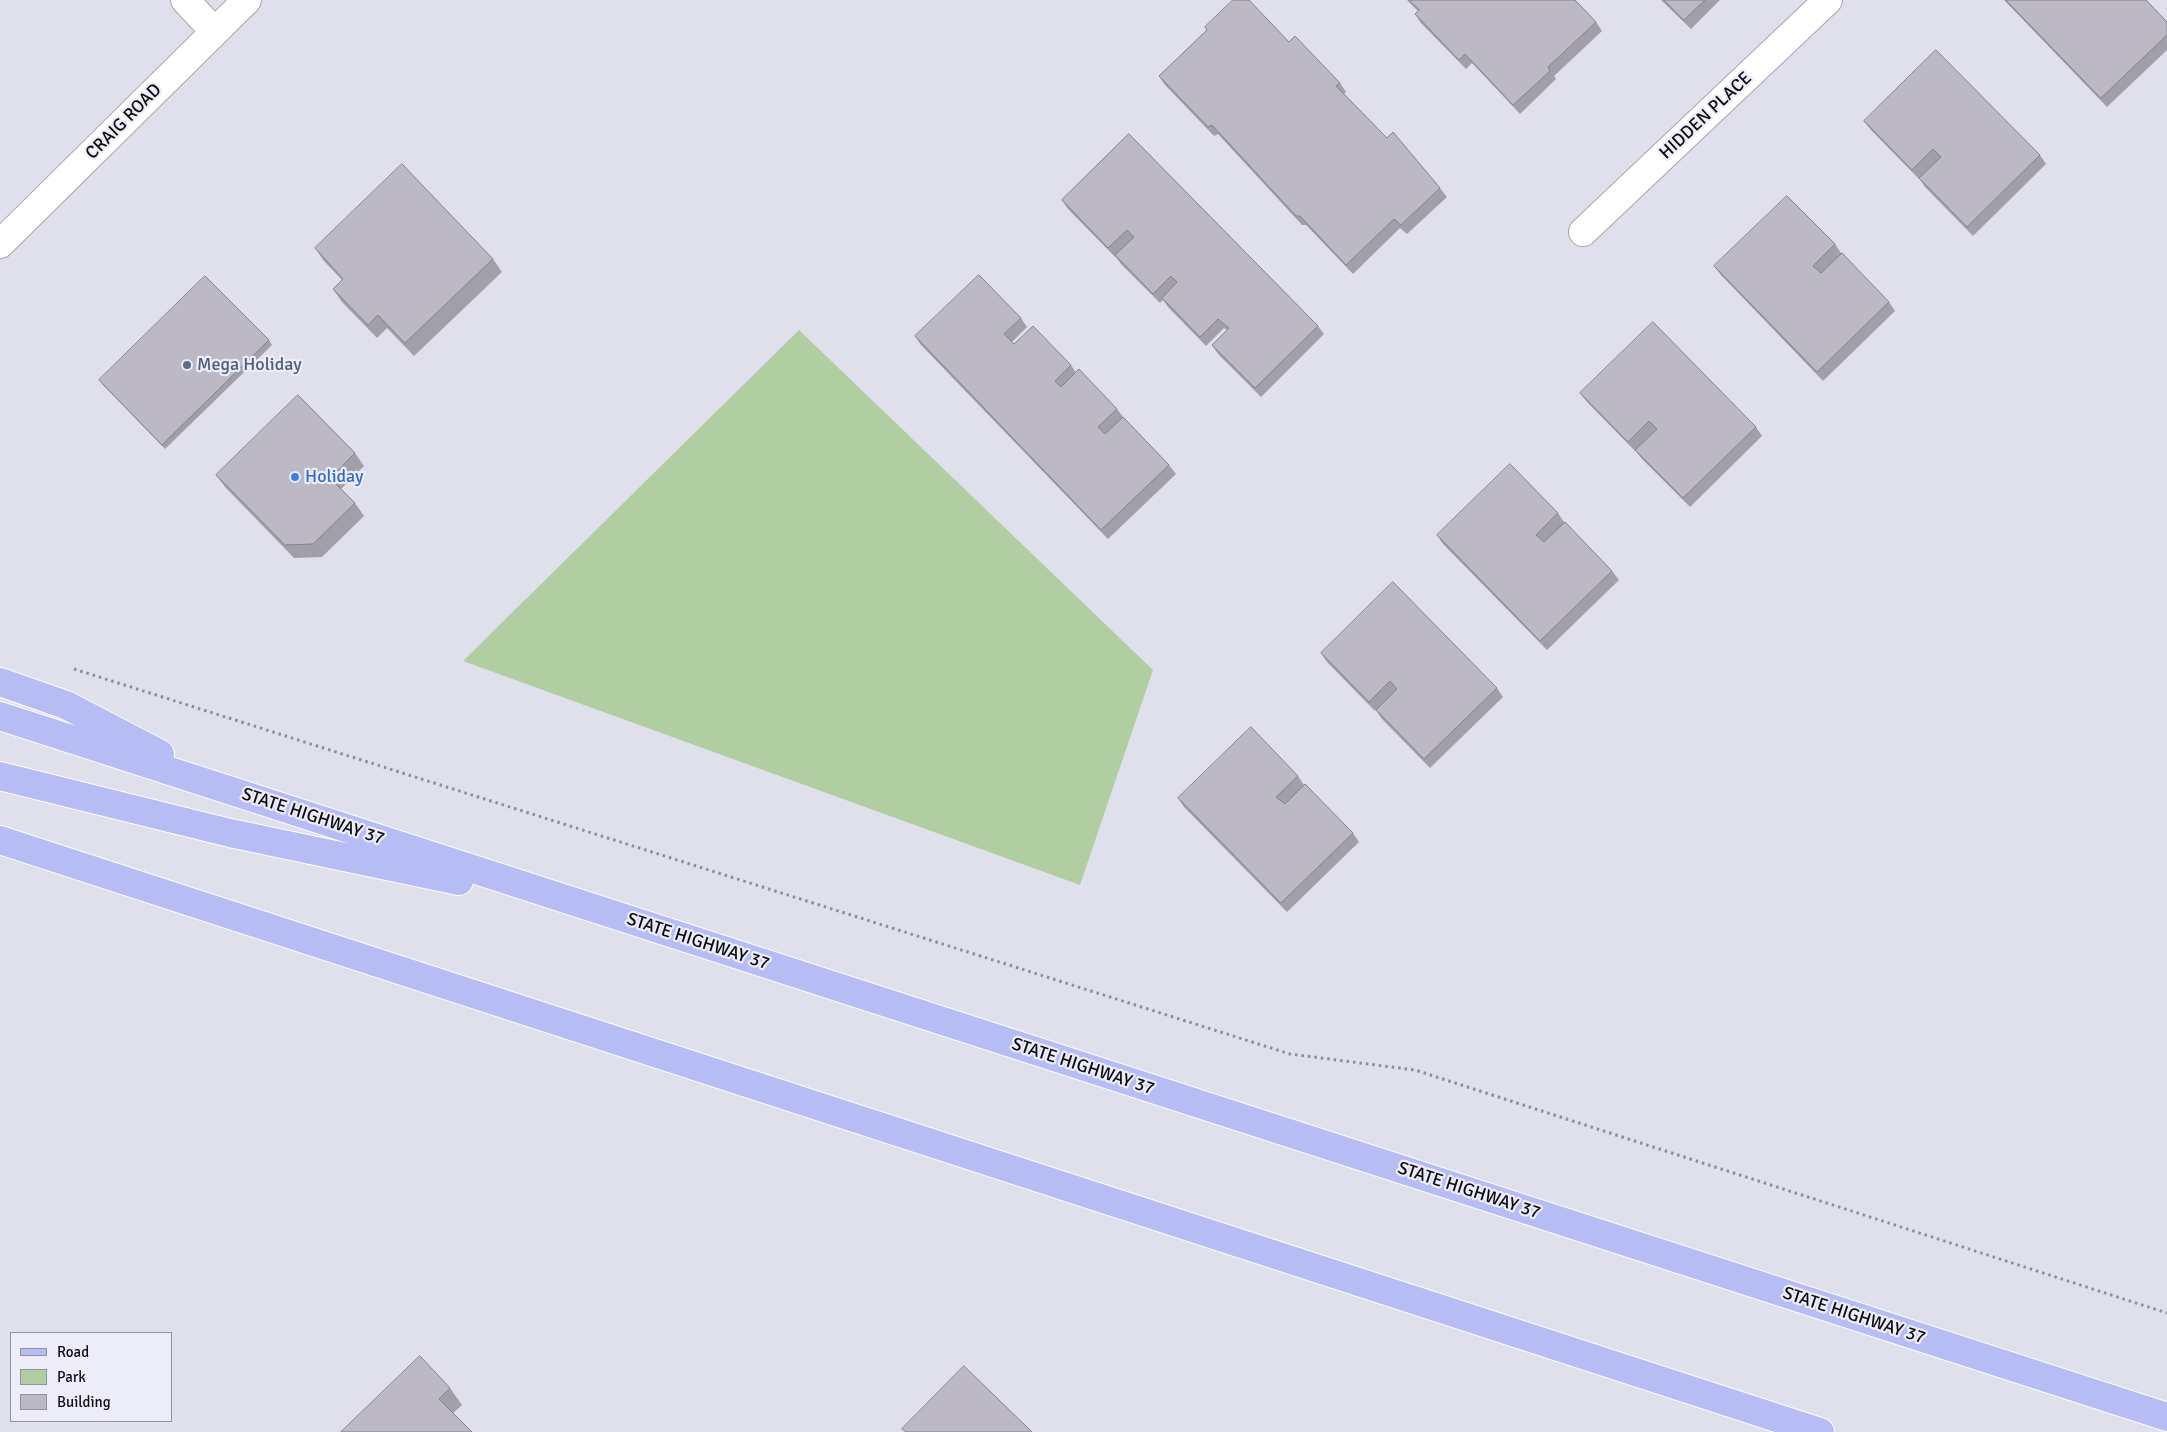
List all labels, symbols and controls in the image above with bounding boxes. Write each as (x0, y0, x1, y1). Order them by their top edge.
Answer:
street label: HIDDEN PLACE (1655, 68, 1757, 164)
street label: CRAIG ROAD (82, 80, 166, 164)
place label: Mega Holiday (197, 354, 302, 376)
marker: Mega Holiday (181, 359, 193, 371)
place label: Holiday (305, 466, 363, 488)
marker: Holiday (289, 471, 301, 483)
street label: STATE HIGHWAY 37 (239, 784, 387, 850)
street label: STATE HIGHWAY 37 (624, 909, 772, 975)
street label: STATE HIGHWAY 37 (1009, 1034, 1157, 1100)
street label: STATE HIGHWAY 37 (1395, 1158, 1543, 1224)
street label: STATE HIGHWAY 37 (1780, 1283, 1928, 1349)
legend (10, 1332, 172, 1422)
text: Road (57, 1343, 89, 1361)
text: Park (57, 1368, 86, 1386)
text: Building (57, 1393, 111, 1411)

